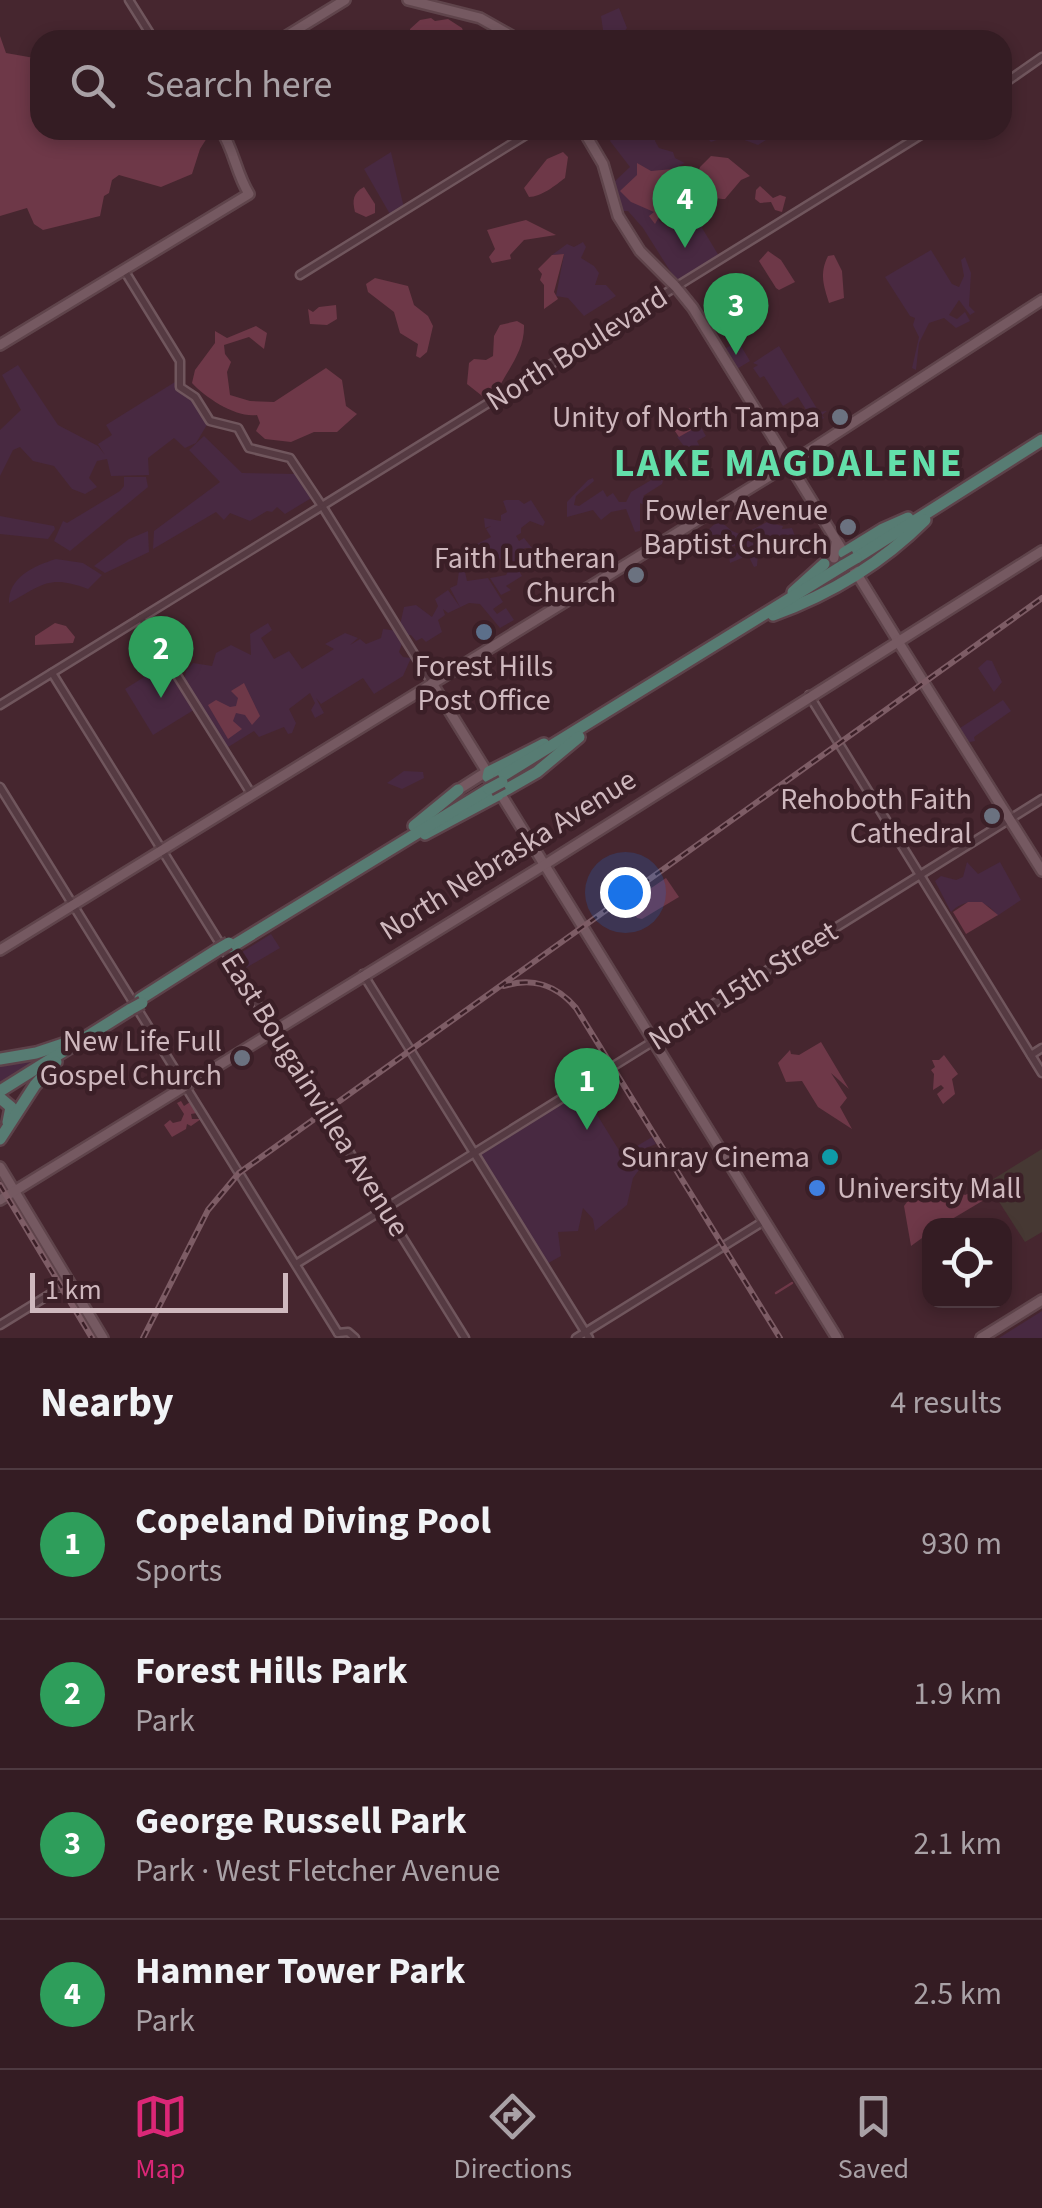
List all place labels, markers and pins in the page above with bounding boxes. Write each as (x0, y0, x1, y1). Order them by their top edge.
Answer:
pin: 4 (652, 166, 718, 248)
pin: 3 (704, 272, 768, 355)
place label: Unity of North Tampa (552, 396, 820, 439)
marker: Unity of North Tampa (829, 406, 851, 428)
place label: Fowler Avenue Baptist Church (644, 489, 828, 566)
marker: Fowler Avenue Baptist Church (837, 516, 859, 538)
place label: Faith Lutheran Church (434, 537, 616, 614)
marker: Faith Lutheran Church (625, 564, 647, 586)
pin: 2 (128, 616, 194, 698)
marker: Forest Hills Post Office (473, 621, 495, 643)
place label: Forest Hills Post Office (415, 645, 553, 722)
place label: Rehoboth Faith Cathedral (780, 778, 972, 855)
marker: Rehoboth Faith Cathedral (981, 805, 1003, 827)
place label: New Life Full Gospel Church (40, 1020, 222, 1097)
marker: New Life Full Gospel Church (231, 1047, 253, 1069)
pin: 1 (554, 1048, 620, 1130)
place label: Sunray Cinema (621, 1136, 810, 1179)
marker: Sunray Cinema (819, 1146, 841, 1168)
place label: University Mall (837, 1167, 1022, 1210)
marker: University Mall (806, 1177, 828, 1199)

